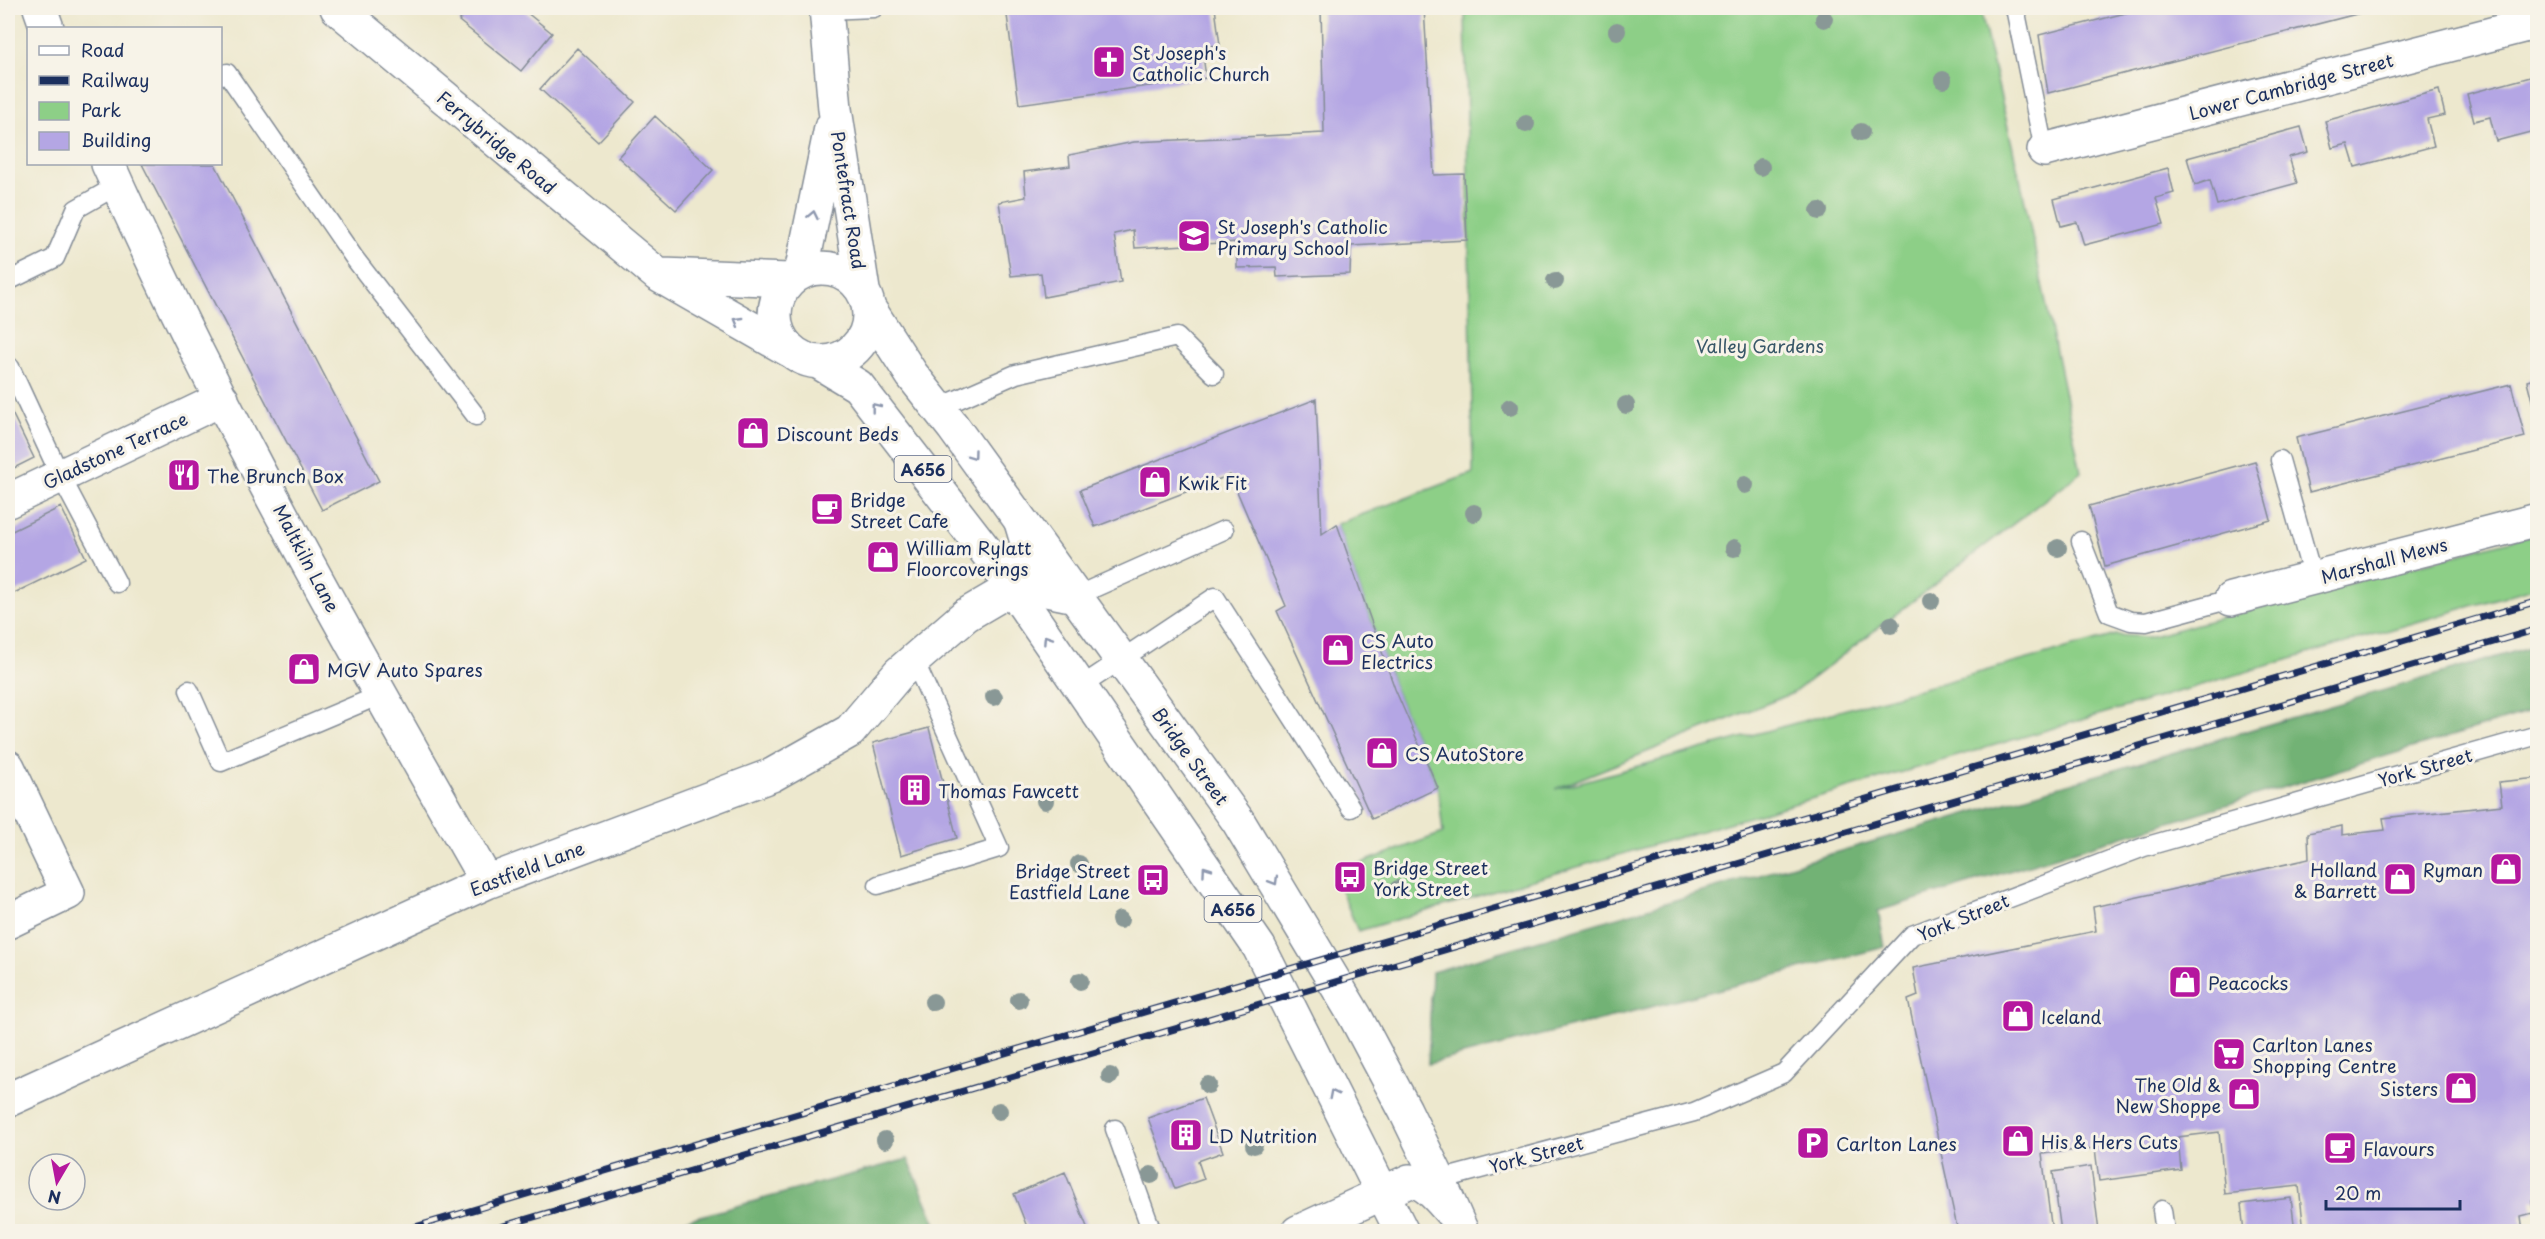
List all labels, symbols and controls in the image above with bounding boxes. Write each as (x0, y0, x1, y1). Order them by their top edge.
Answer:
legend (27, 27, 222, 165)
text: Road (81, 36, 125, 63)
place label: St Joseph's Catholic Church (1132, 39, 1270, 87)
church icon: St Joseph's Catholic Church (1091, 44, 1127, 80)
street label: Lower Cambridge Street (2186, 46, 2396, 126)
text: Railway (81, 66, 149, 93)
street label: Ferrybridge Road (432, 84, 562, 200)
text: Park (81, 96, 121, 123)
text: Building (81, 126, 151, 153)
street label: Pontefract Road (825, 129, 873, 271)
one-way arrow (806, 211, 819, 221)
place label: St Joseph's Catholic Primary School (1217, 213, 1388, 261)
school or university icon: St Joseph's Catholic Primary School (1176, 218, 1212, 254)
one-way arrow (734, 316, 744, 328)
park label: Valley Gardens (1696, 332, 1824, 359)
one-way arrow (872, 403, 883, 414)
street label: Gladstone Terrace (38, 405, 192, 495)
shop icon: Discount Beds (735, 415, 771, 451)
place label: Discount Beds (776, 420, 899, 447)
one-way arrow (966, 448, 977, 459)
road number: A656 (894, 456, 952, 482)
restaurant icon: The Brunch Box (166, 457, 202, 493)
place label: The Brunch Box (207, 462, 344, 489)
shop icon: Kwik Fit (1137, 464, 1173, 500)
place label: Kwik Fit (1178, 469, 1247, 496)
place label: Bridge Street Cafe (850, 486, 949, 534)
cafe icon: Bridge Street Cafe (809, 491, 845, 527)
street label: Maltkiln Lane (267, 499, 347, 617)
street label: Marshall Mews (2318, 530, 2450, 590)
place label: William Rylatt Floorcoverings (906, 534, 1032, 582)
shop icon: William Rylatt Floorcoverings (865, 539, 901, 575)
place label: CS Auto Electrics (1361, 627, 1434, 675)
shop icon: CS Auto Electrics (1320, 632, 1356, 668)
one-way arrow (1043, 635, 1054, 646)
shop icon: MGV Auto Spares (286, 651, 322, 687)
place label: MGV Auto Spares (327, 656, 483, 683)
street label: Bridge Street (1146, 702, 1236, 810)
shop icon: CS AutoStore (1364, 735, 1400, 771)
place label: CS AutoStore (1405, 740, 1524, 767)
street label: York Street (2375, 741, 2475, 793)
building icon: Thomas Fawcett (897, 772, 933, 808)
place label: Thomas Fawcett (938, 777, 1079, 804)
street label: Eastfield Lane (466, 834, 588, 902)
shop icon: Ryman (2488, 851, 2524, 887)
place label: Bridge Street York Street (1373, 854, 1488, 902)
place label: Holland & Barrett (2294, 856, 2377, 904)
place label: Ryman (2423, 856, 2483, 883)
place label: Bridge Street Eastfield Lane (1009, 857, 1130, 905)
bus stop icon: Bridge Street York Street (1332, 859, 1368, 895)
shop icon: Holland & Barrett (2382, 861, 2418, 897)
bus stop icon: Bridge Street Eastfield Lane (1135, 862, 1171, 898)
one-way arrow (1202, 865, 1213, 876)
one-way arrow (1267, 875, 1279, 885)
street label: York Street (1913, 886, 2013, 948)
road number: A656 (1204, 896, 1262, 922)
shop icon: Peacocks (2167, 964, 2203, 1000)
place label: Peacocks (2208, 969, 2288, 996)
shop icon: Iceland (2000, 998, 2036, 1034)
place label: Iceland (2041, 1003, 2102, 1030)
place label: Carlton Lanes Shopping Centre (2252, 1031, 2397, 1079)
supermarket icon: Carlton Lanes Shopping Centre (2211, 1036, 2247, 1072)
shop icon: Sisters (2443, 1070, 2479, 1106)
place label: The Old & New Shoppe (2115, 1071, 2221, 1119)
place label: Sisters (2380, 1075, 2438, 1102)
shop icon: The Old & New Shoppe (2226, 1076, 2262, 1112)
one-way arrow (1329, 1089, 1340, 1100)
building icon: LD Nutrition (1168, 1117, 1204, 1153)
place label: LD Nutrition (1209, 1122, 1317, 1149)
shop icon: His & Hers Cuts (2000, 1123, 2036, 1159)
parking icon: Carlton Lanes (1795, 1125, 1831, 1161)
street label: York Street (1486, 1128, 1586, 1180)
place label: His & Hers Cuts (2041, 1128, 2178, 1155)
place label: Carlton Lanes (1836, 1130, 1957, 1157)
cafe icon: Flavours (2322, 1130, 2358, 1166)
place label: Flavours (2363, 1135, 2435, 1162)
north arrow (27, 1152, 87, 1212)
scale bar (2326, 1173, 2460, 1211)
text: 20 m (2335, 1179, 2381, 1206)
text: N (46, 1185, 63, 1211)

